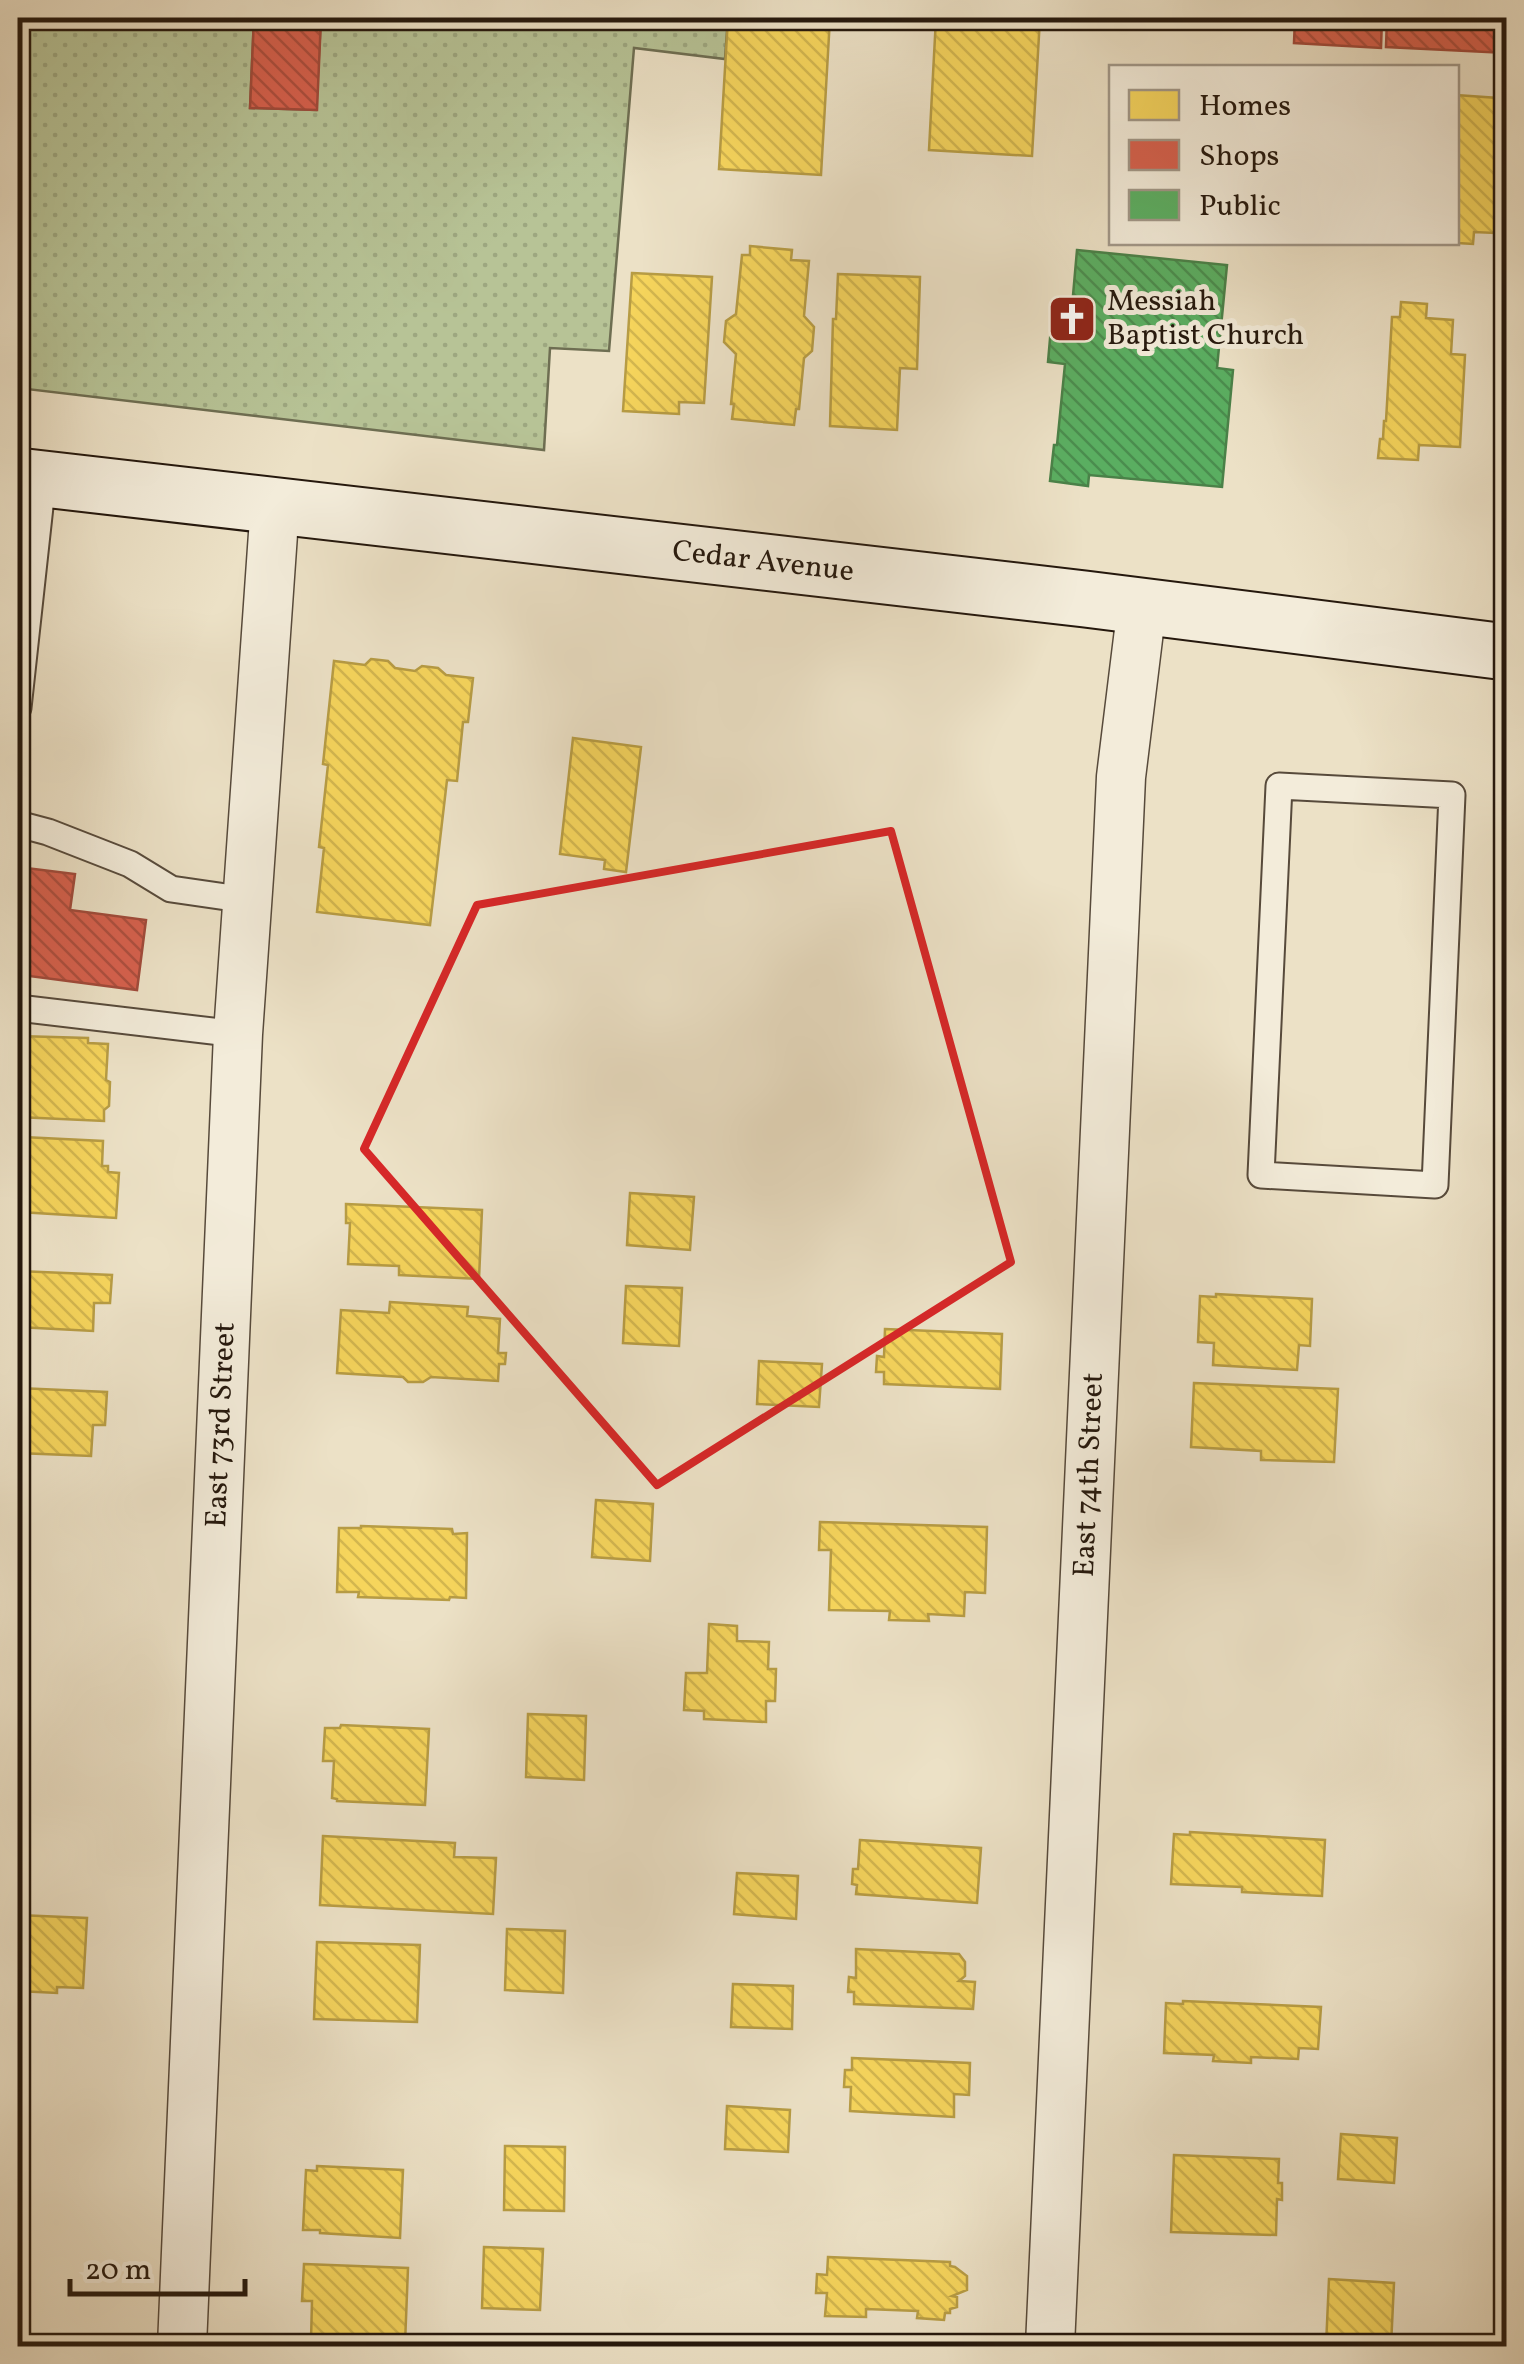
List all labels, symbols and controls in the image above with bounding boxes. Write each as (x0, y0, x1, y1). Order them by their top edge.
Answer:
legend (1109, 65, 1459, 245)
text: Homes (1199, 86, 1291, 128)
text: Shops (1199, 136, 1279, 178)
text: Public (1199, 186, 1281, 228)
place label: Messiah Baptist Church (1107, 281, 1304, 357)
church icon: Messiah Baptist Church (1046, 293, 1098, 345)
street label: Cedar Avenue (670, 531, 856, 593)
street label: East 73rd Street (196, 1321, 247, 1528)
street label: East 74th Street (1064, 1372, 1115, 1578)
scale bar (70, 2234, 245, 2296)
text: 20 m (85, 2250, 151, 2292)

